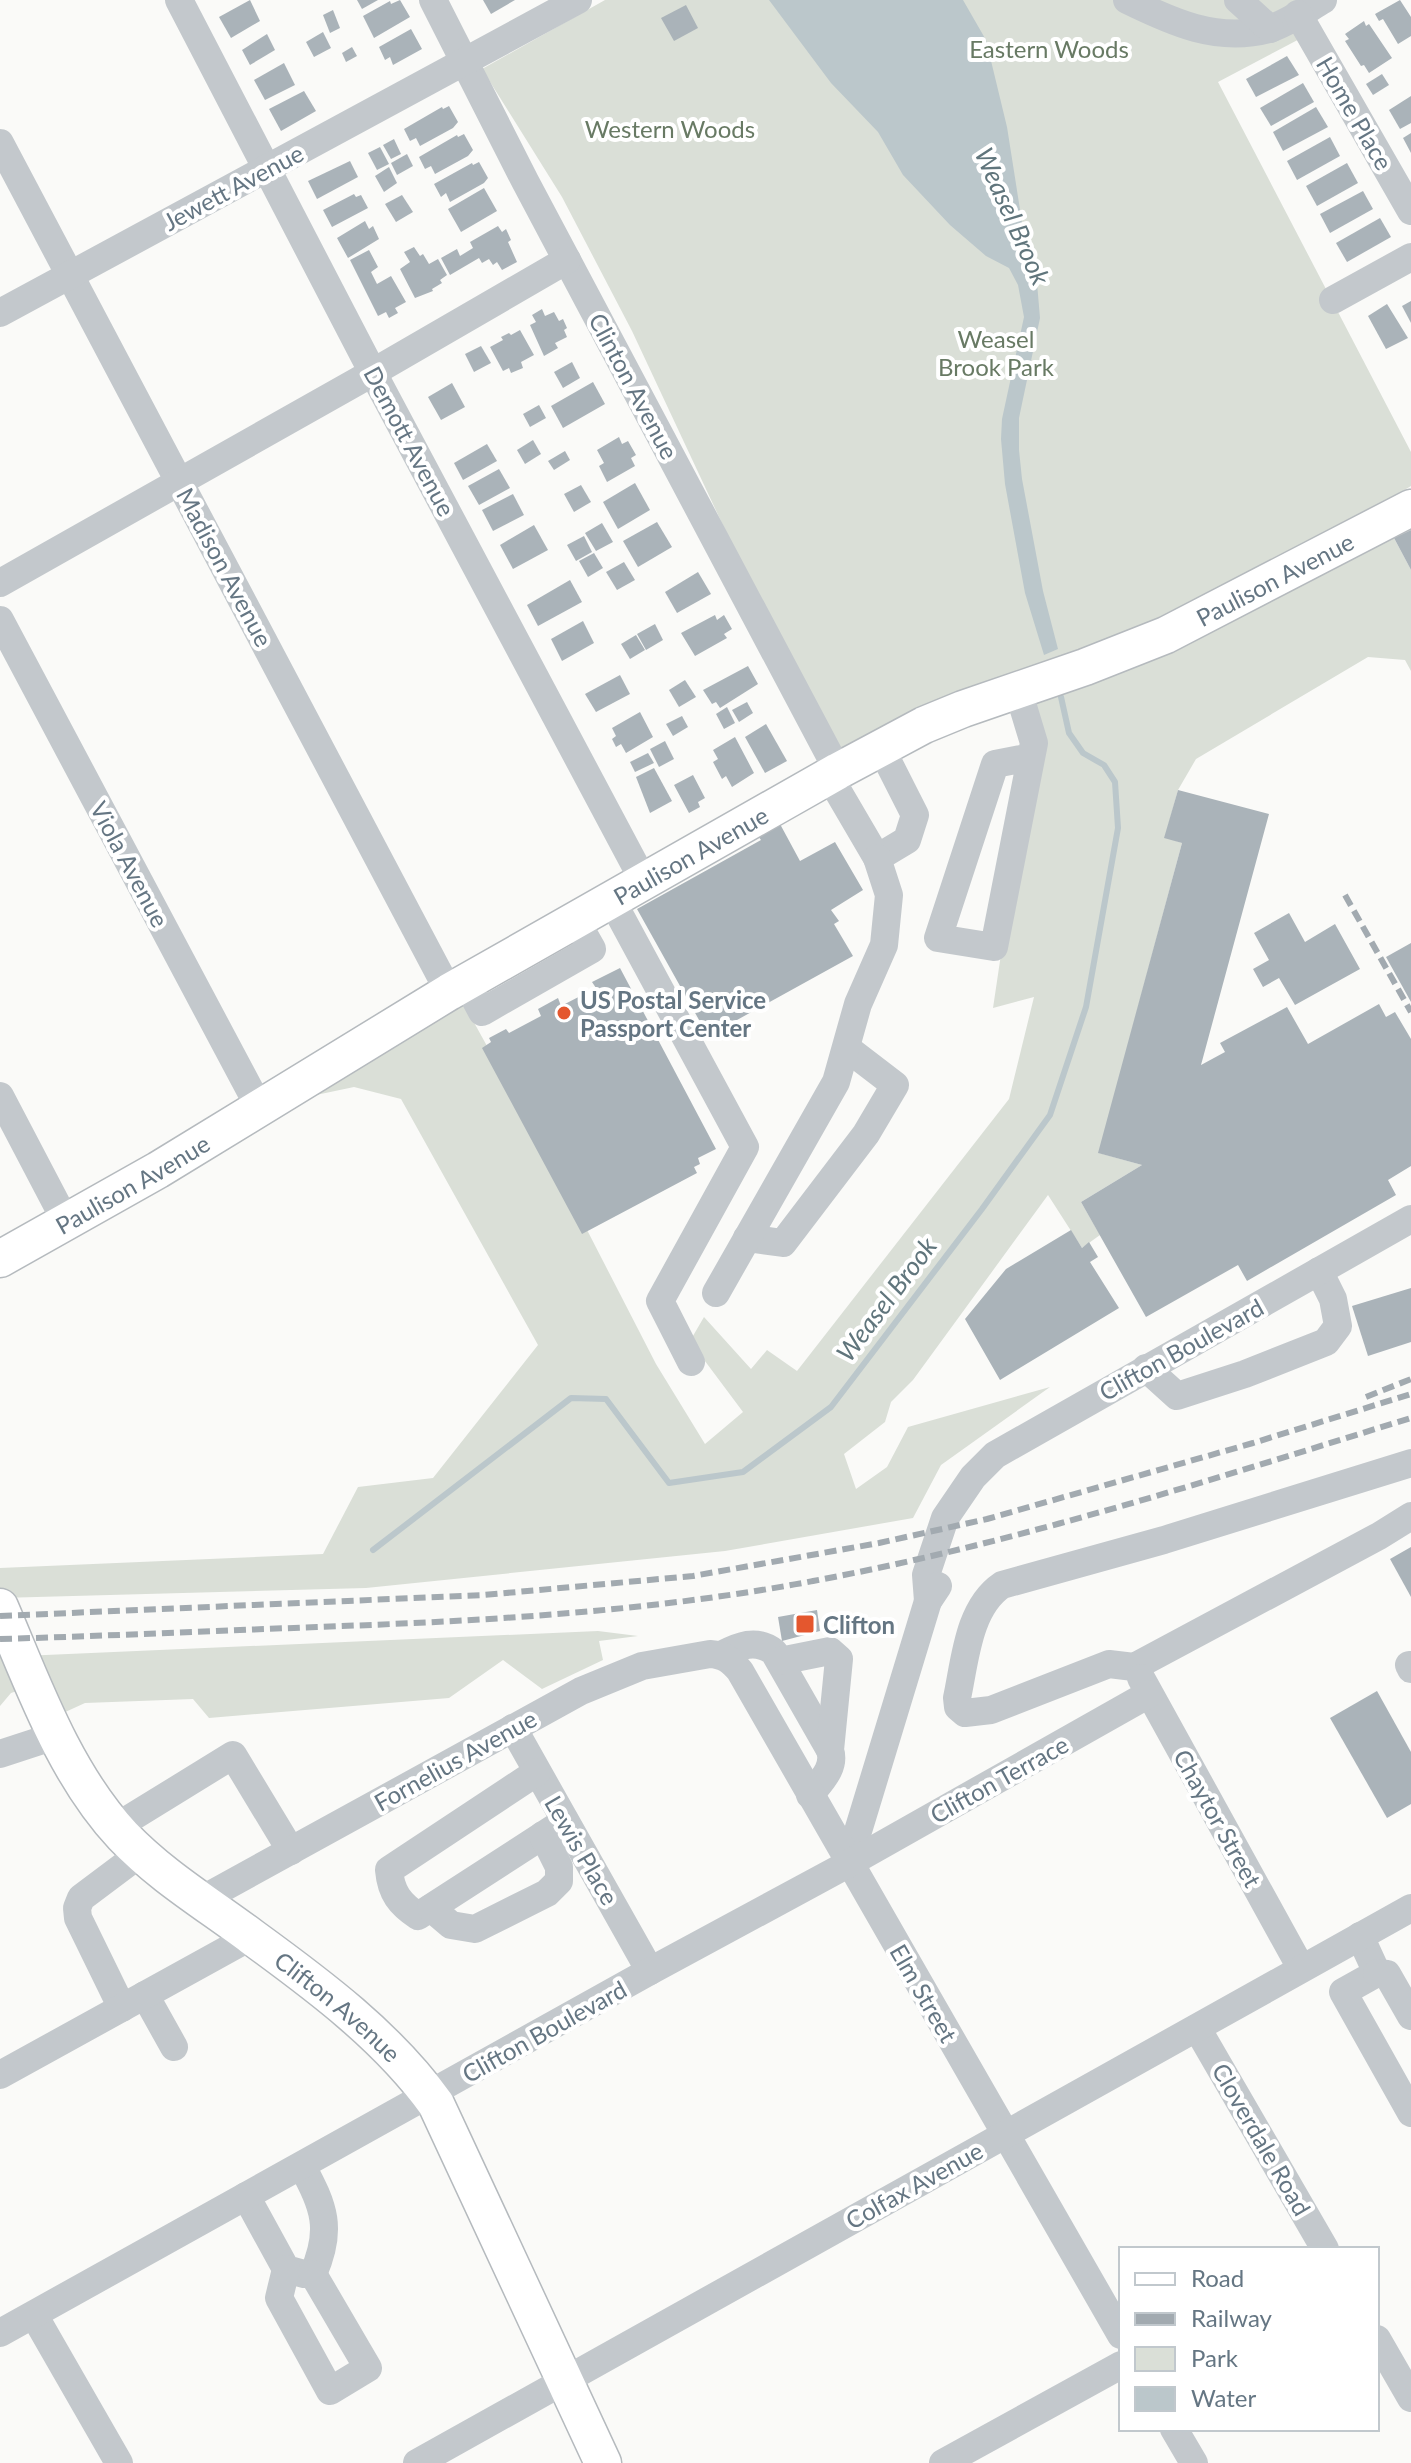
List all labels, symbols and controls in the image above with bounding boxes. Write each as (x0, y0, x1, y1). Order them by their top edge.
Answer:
park label: Eastern Woods (969, 34, 1129, 63)
street label: Home Place (1311, 51, 1399, 175)
park label: Western Woods (585, 114, 755, 143)
street label: Jewett Avenue (158, 138, 308, 236)
water label: Weasel Brook (968, 142, 1058, 290)
street label: Clinton Avenue (583, 308, 685, 464)
park label: Weasel Brook Park (938, 324, 1055, 381)
street label: Demott Avenue (358, 361, 462, 521)
street label: Madison Avenue (171, 483, 279, 651)
street label: Paulison Avenue (1191, 526, 1358, 631)
street label: Viola Avenue (85, 796, 175, 932)
street label: Paulison Avenue (608, 800, 773, 910)
place label: US Postal Service Passport Center (580, 985, 766, 1042)
marker: US Postal Service Passport Center (555, 1004, 573, 1022)
street label: Paulison Avenue (50, 1128, 214, 1240)
water label: Weasel Brook (829, 1230, 943, 1367)
street label: Clifton Boulevard (1094, 1292, 1268, 1406)
place label: Clifton (823, 1610, 895, 1639)
marker: Clifton (794, 1613, 816, 1635)
street label: Fornelius Avenue (369, 1703, 541, 1817)
street label: Clifton Terrace (925, 1729, 1073, 1829)
street label: Chaytor Street (1168, 1744, 1268, 1892)
street label: Lewis Place (539, 1790, 625, 1910)
street label: Elm Street (884, 1939, 964, 2048)
street label: Clifton Avenue (270, 1945, 407, 2067)
street label: Clifton Boulevard (457, 1974, 631, 2088)
street label: Cloverdale Road (1207, 2058, 1317, 2220)
street label: Colfax Avenue (840, 2135, 988, 2235)
legend (1119, 2247, 1379, 2431)
text: Road (1191, 2263, 1244, 2292)
text: Railway (1191, 2303, 1273, 2332)
text: Park (1191, 2343, 1239, 2372)
text: Water (1191, 2383, 1256, 2412)

